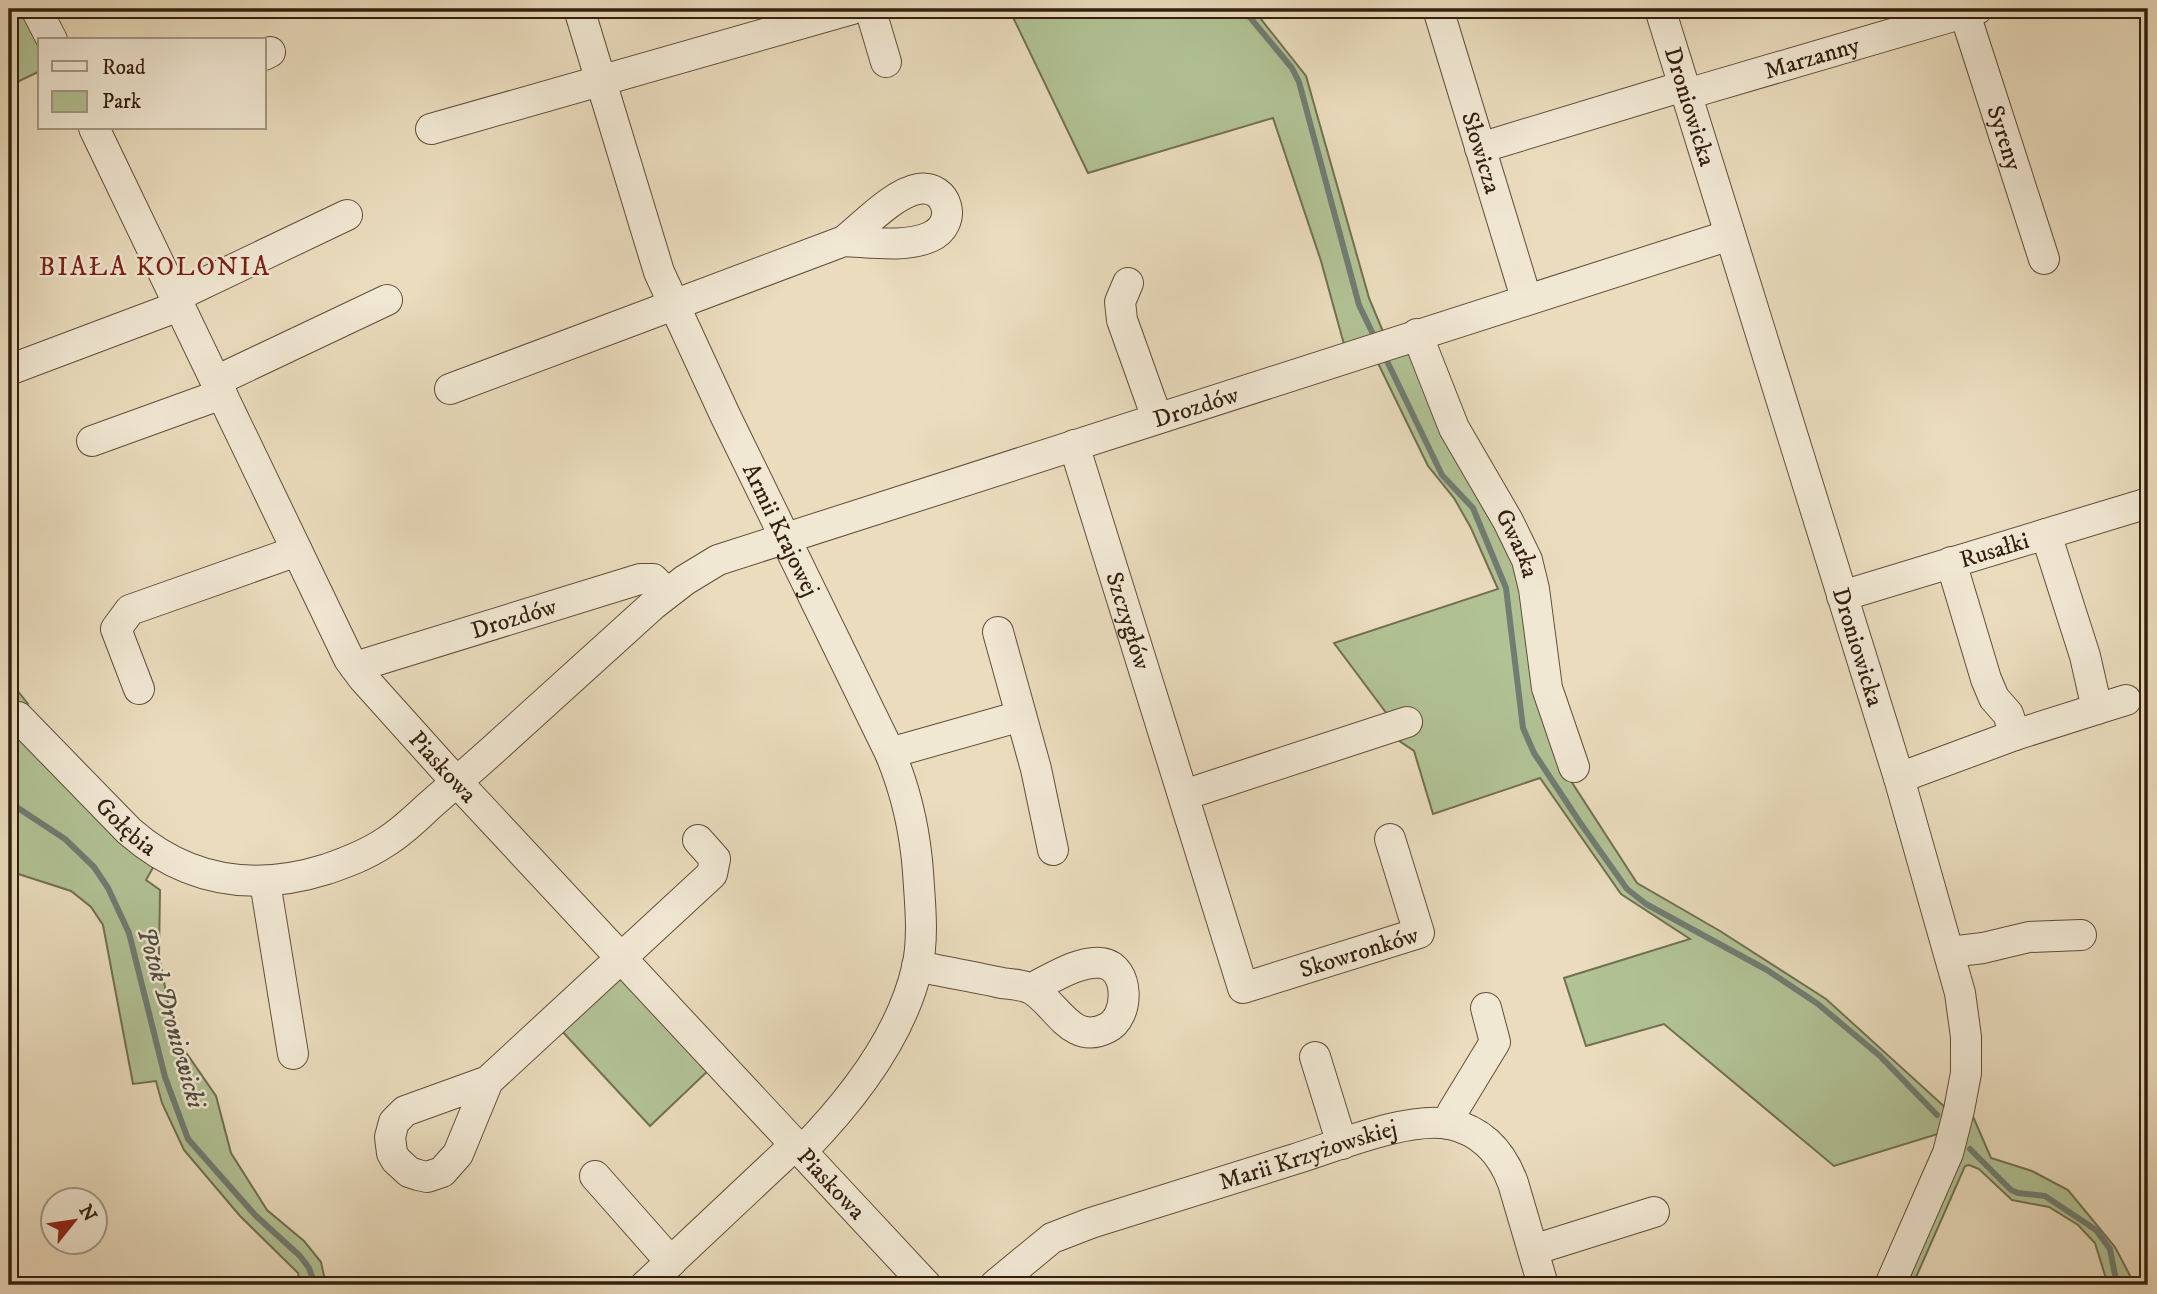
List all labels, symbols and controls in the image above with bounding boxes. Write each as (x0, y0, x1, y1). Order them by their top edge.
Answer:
street label: Marzanny (1761, 30, 1864, 87)
legend (38, 38, 266, 130)
street label: Droniowicka (1657, 44, 1722, 171)
text: Road (102, 55, 146, 81)
text: Park (102, 89, 142, 115)
street label: Syreny (1979, 102, 2029, 175)
street label: Słowicza (1454, 108, 1508, 198)
district label: BIAŁA KOLONIA (39, 251, 271, 284)
street label: Drozdów (1150, 380, 1243, 435)
street label: Armii Krajowej (735, 459, 825, 602)
street label: Gwarka (1488, 503, 1545, 582)
street label: Rusałki (1956, 526, 2033, 575)
street label: Szczygłów (1098, 568, 1157, 674)
street label: Droniowicka (1825, 584, 1890, 711)
street label: Drozdów (467, 591, 561, 646)
street label: Piaskowa (402, 725, 483, 810)
street label: Gołębia (88, 791, 163, 864)
street label: Skowronków (1296, 920, 1423, 985)
water label: Potok Droniowicki (129, 923, 213, 1114)
street label: Marii Krzyżowskiej (1215, 1114, 1400, 1198)
street label: Piaskowa (790, 1142, 872, 1227)
north arrow (38, 1186, 108, 1256)
text: N (74, 1201, 101, 1226)

